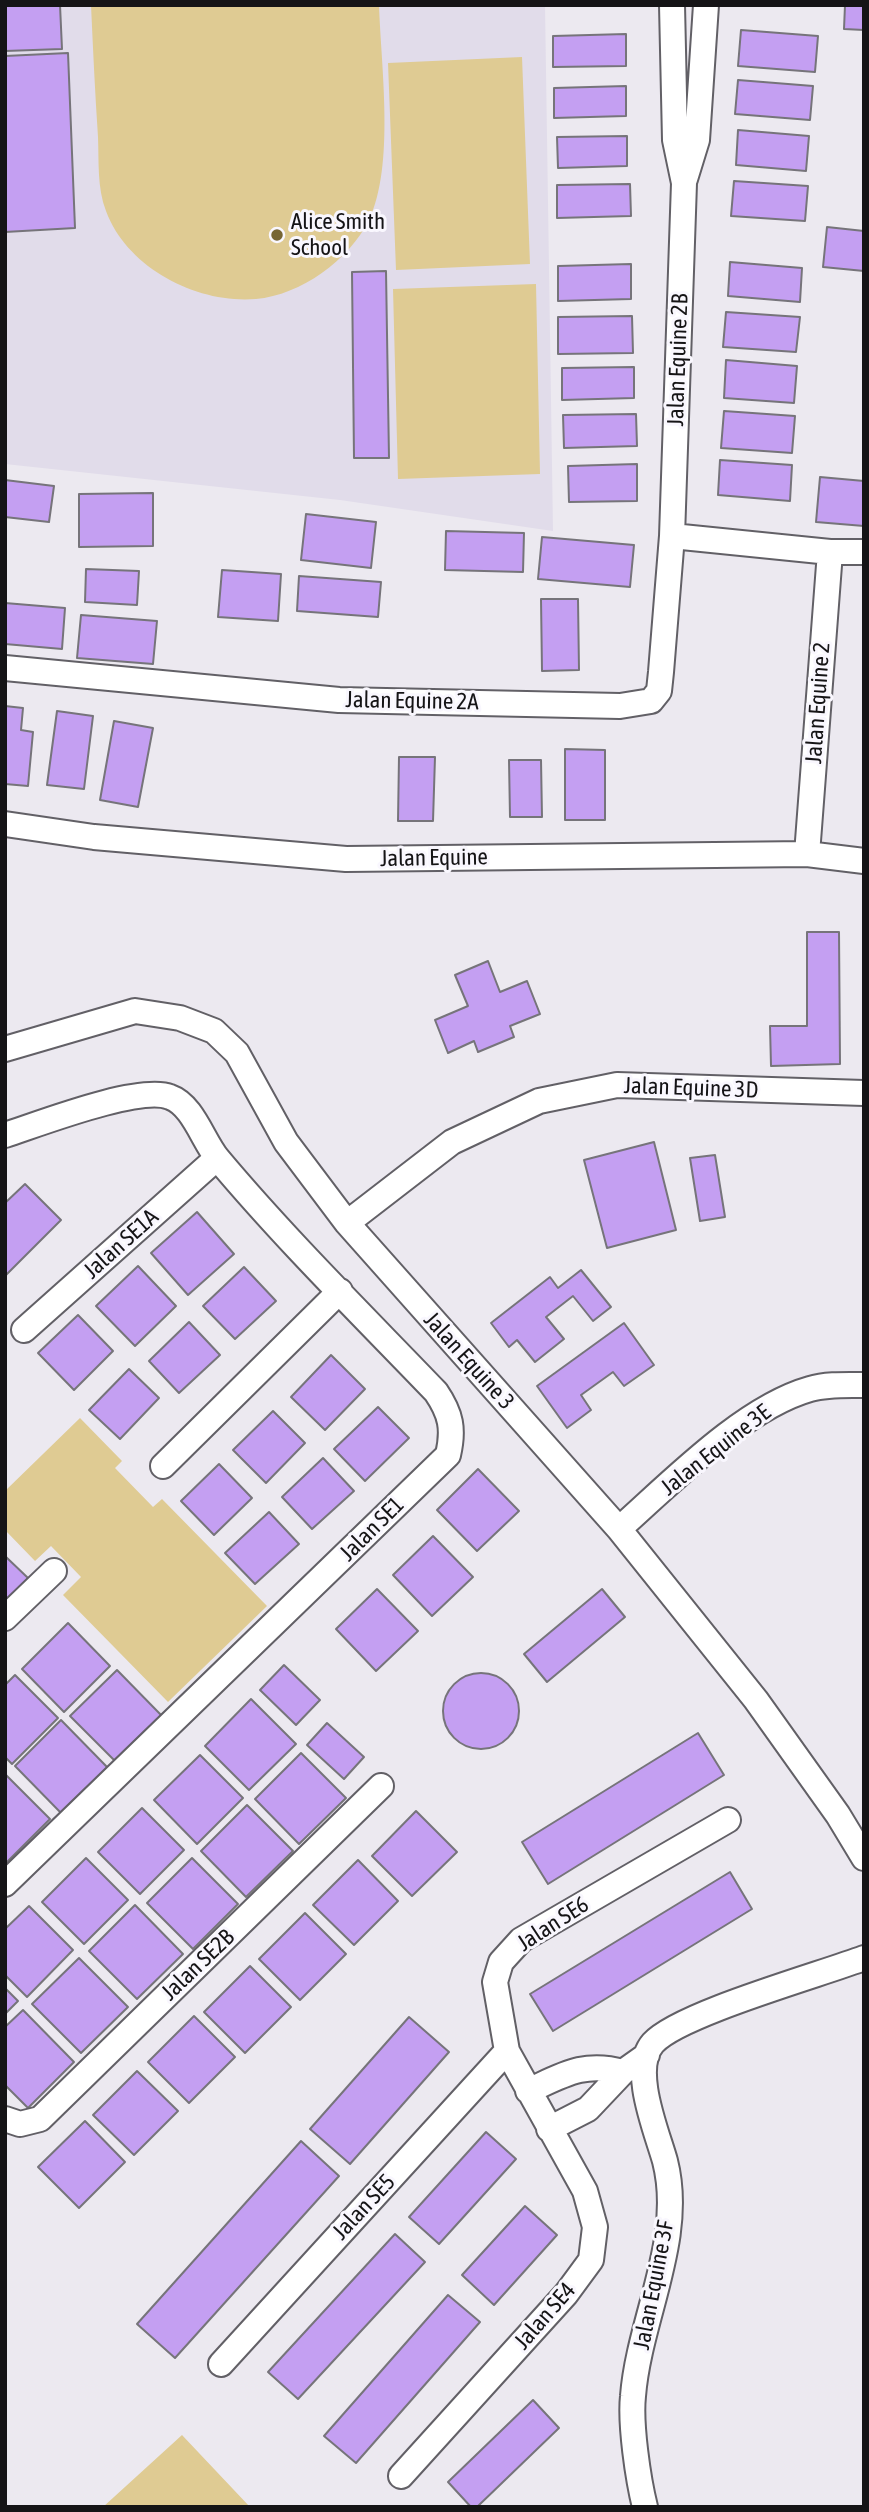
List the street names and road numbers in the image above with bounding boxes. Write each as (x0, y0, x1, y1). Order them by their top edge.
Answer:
street label: Jalan Equine 2B (662, 293, 694, 427)
street label: Jalan Equine 2 (800, 641, 836, 765)
street label: Jalan Equine 2A (345, 686, 479, 716)
street label: Jalan Equine (380, 843, 488, 873)
street label: Jalan Equine 3D (623, 1072, 759, 1104)
street label: Jalan SE1A (78, 1203, 164, 1285)
street label: Jalan Equine 3 (418, 1307, 520, 1415)
street label: Jalan Equine 3E (656, 1399, 776, 1501)
street label: Jalan SE1 (334, 1491, 410, 1567)
street label: Jalan SE6 (512, 1891, 594, 1957)
street label: Jalan SE2B (156, 1924, 240, 2006)
street label: Jalan SE5 (327, 2169, 401, 2245)
street label: Jalan Equine 3F (628, 2218, 680, 2352)
street label: Jalan SE4 (509, 2277, 581, 2355)

